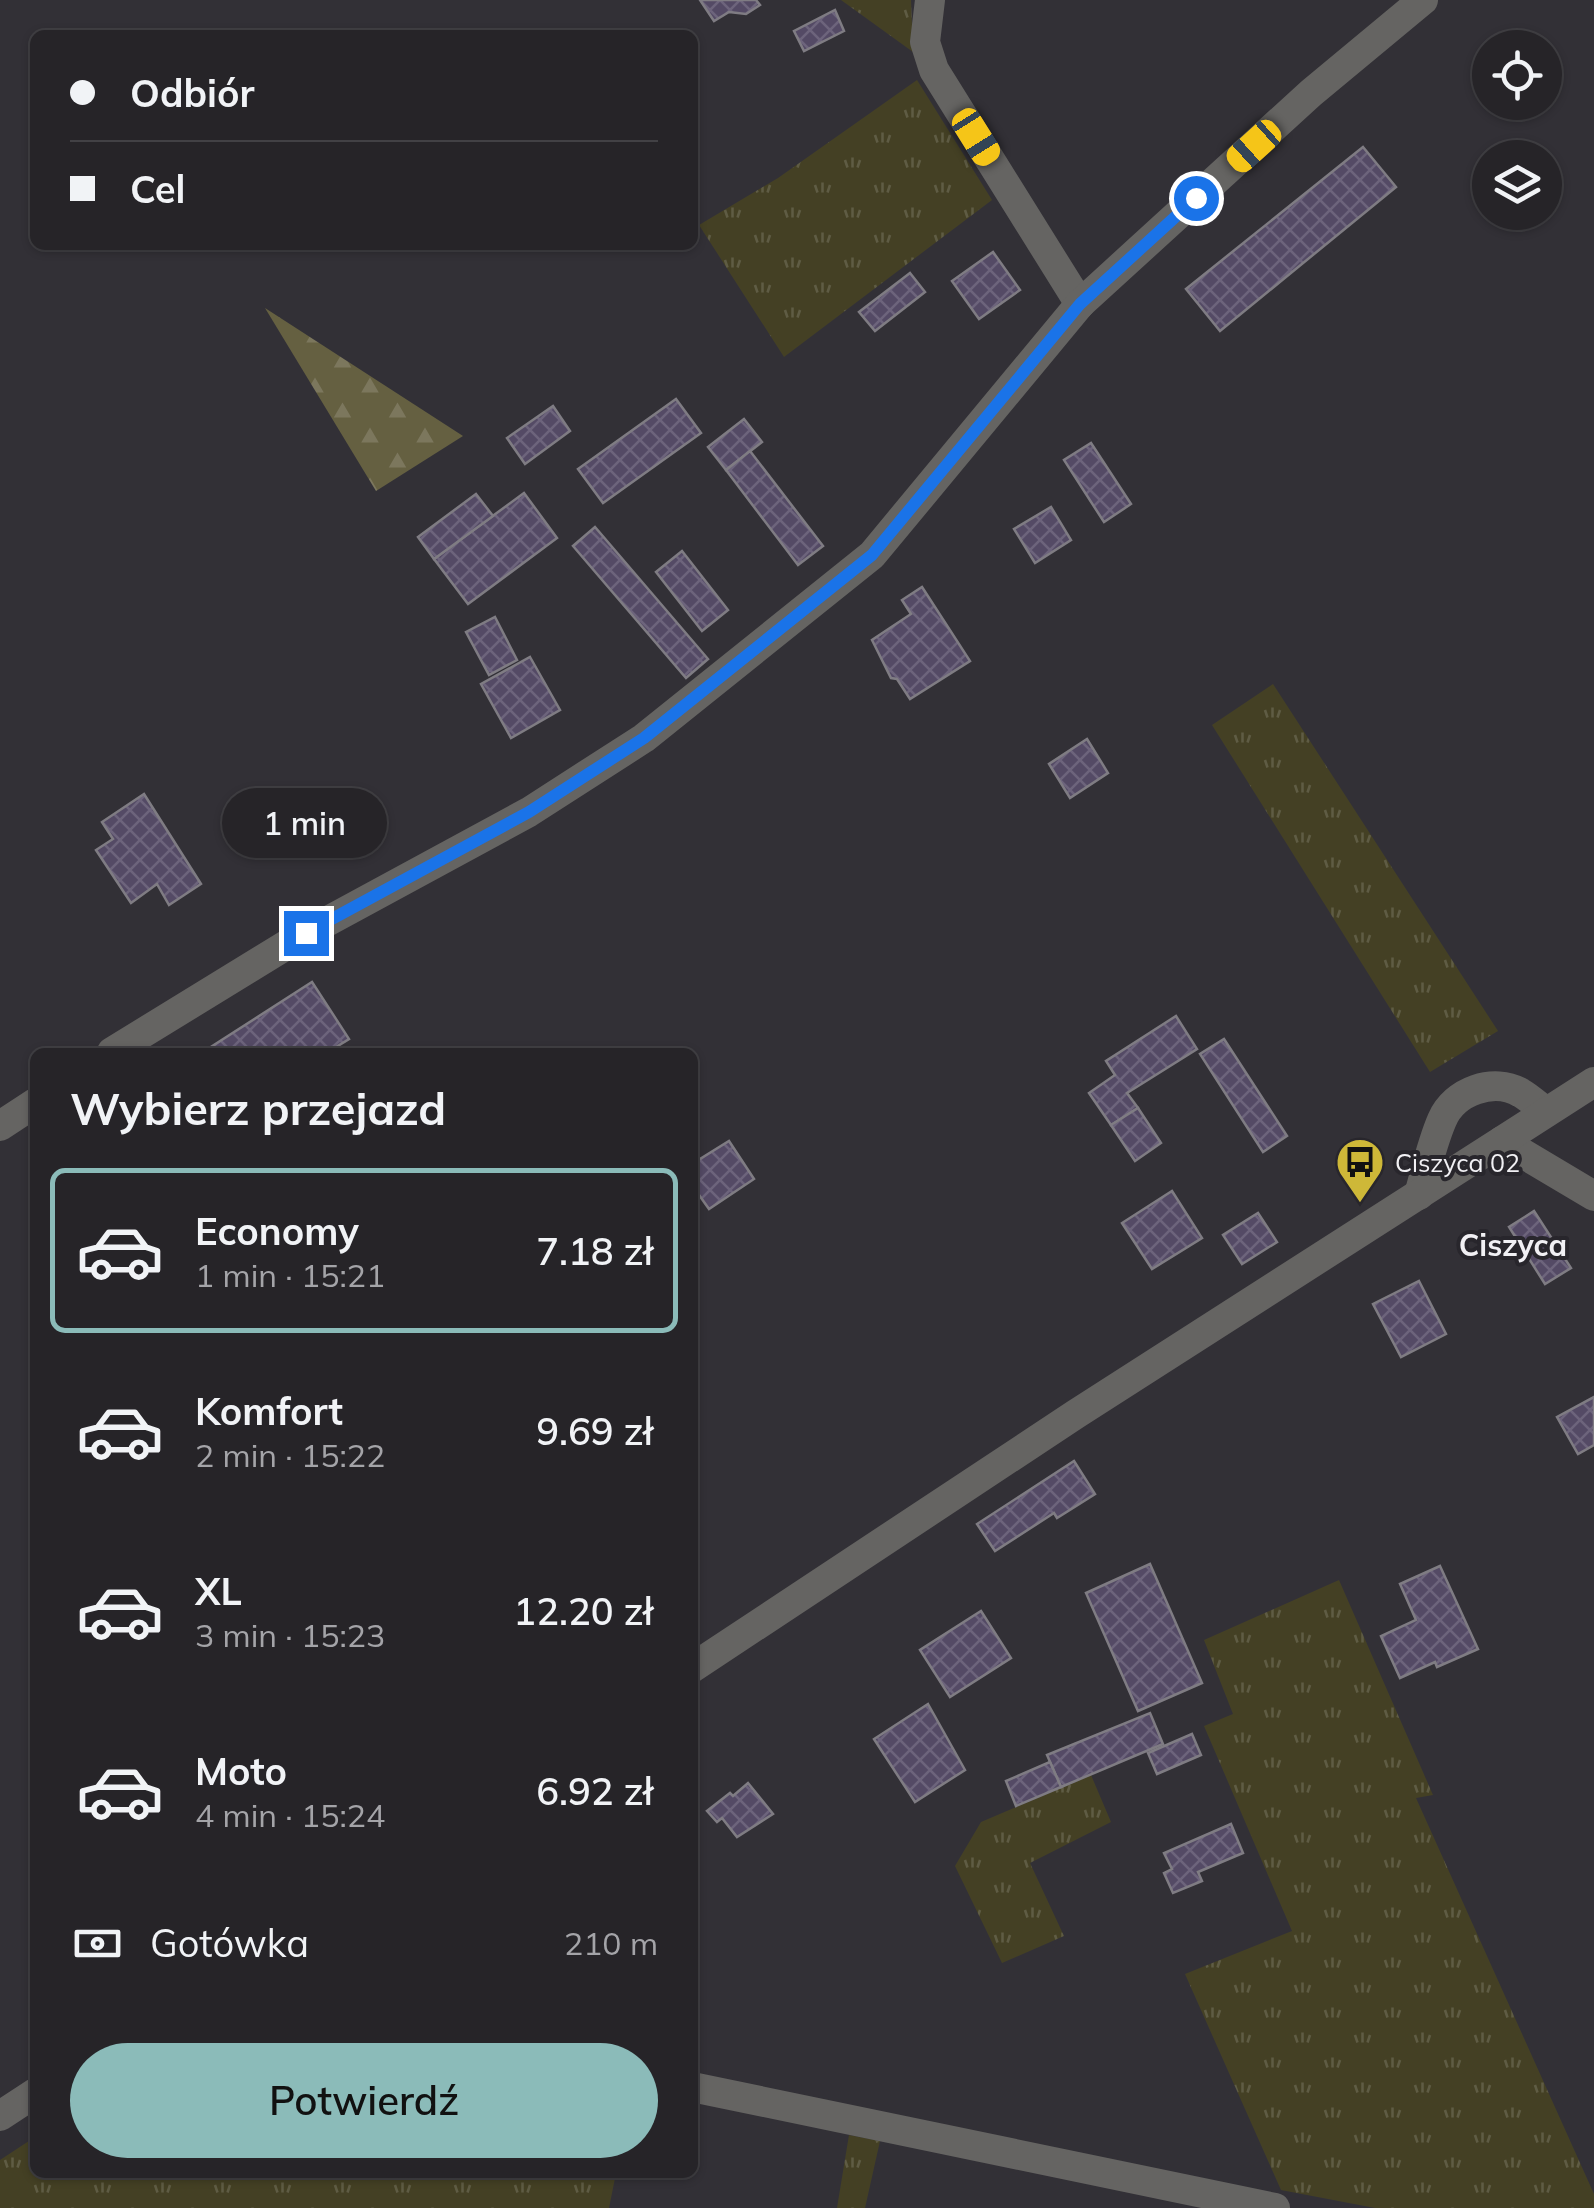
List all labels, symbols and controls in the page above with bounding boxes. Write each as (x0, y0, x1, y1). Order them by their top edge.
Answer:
map controls (1472, 30, 1562, 230)
button: locate (1472, 30, 1562, 120)
text: Odbiór (130, 69, 254, 117)
car (947, 104, 1005, 170)
car (1222, 115, 1286, 177)
button: layers (1472, 140, 1562, 230)
text: Cel (130, 165, 185, 213)
route start (1174, 176, 1219, 221)
callout: 1 min (224, 788, 388, 858)
text: 1 min (263, 803, 346, 843)
route end (284, 911, 329, 956)
text: Wybierz przejazd (70, 1080, 446, 1136)
bus stop icon: Ciszyca 02 (1334, 1136, 1386, 1204)
place label: Ciszyca 02 (1395, 1147, 1520, 1178)
icon: car (75, 1206, 165, 1296)
text: Economy (195, 1207, 359, 1255)
district label: Ciszyca (1459, 1226, 1567, 1264)
text: 7.18 zł (536, 1227, 653, 1275)
text: 1 min · 15:21 (195, 1255, 385, 1295)
icon: car (75, 1386, 165, 1476)
text: Komfort (195, 1387, 343, 1435)
text: 9.69 zł (536, 1407, 653, 1455)
text: 2 min · 15:22 (195, 1435, 385, 1475)
icon: car (75, 1566, 165, 1656)
text: XL (195, 1567, 242, 1615)
text: 12.20 zł (513, 1587, 653, 1635)
text: 3 min · 15:23 (195, 1615, 385, 1655)
icon: car (75, 1746, 165, 1836)
text: Moto (195, 1747, 287, 1795)
text: 6.92 zł (536, 1767, 653, 1815)
text: 4 min · 15:24 (195, 1795, 385, 1835)
icon: cash (70, 1916, 125, 1971)
text: Gotówka (150, 1919, 309, 1967)
text: 210 m (564, 1923, 658, 1963)
button: Potwierdź (70, 2043, 658, 2158)

